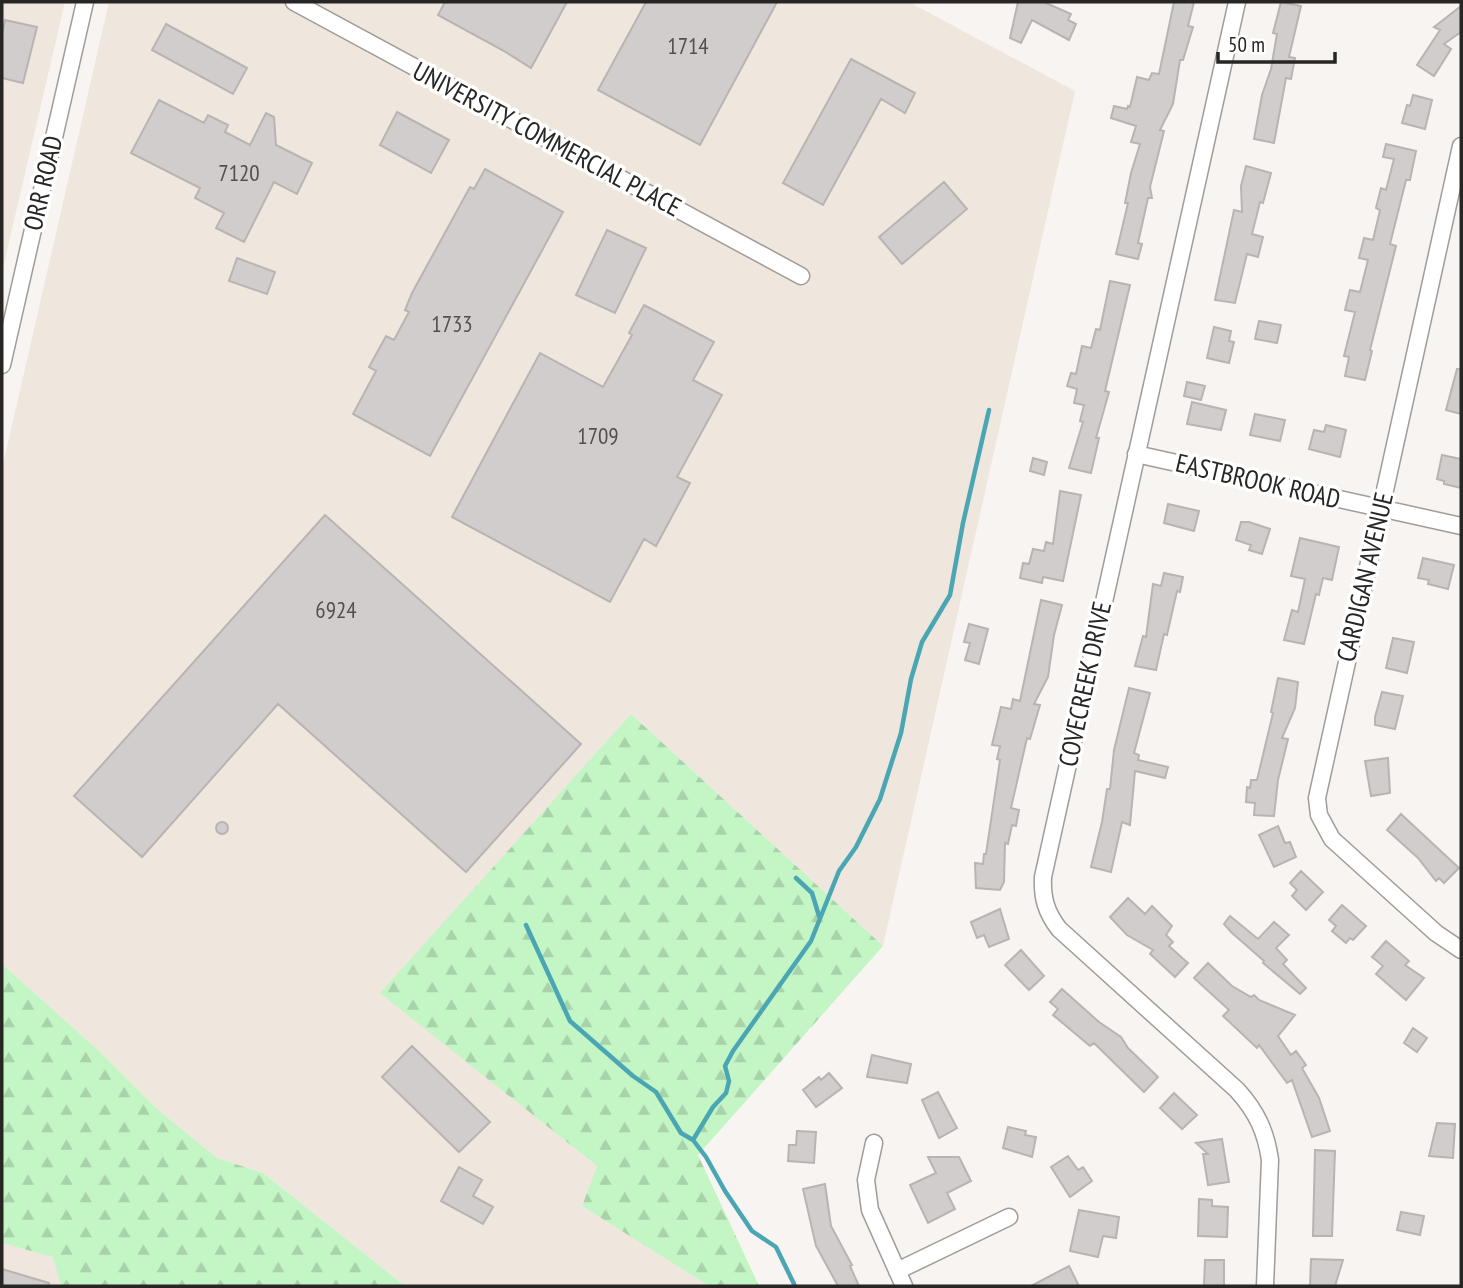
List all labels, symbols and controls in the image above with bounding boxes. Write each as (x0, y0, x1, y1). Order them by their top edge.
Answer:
scale bar (1218, 21, 1335, 65)
house number: 1714 (667, 31, 709, 60)
text: 50 m (1228, 31, 1265, 58)
street label: UNIVERSITY COMMERCIAL PLACE (407, 54, 687, 223)
street label: ORR ROAD (16, 132, 69, 233)
house number: 7120 (218, 158, 260, 187)
house number: 1733 (431, 309, 473, 338)
house number: 1709 (577, 421, 619, 450)
street label: EASTBROOK ROAD (1173, 446, 1344, 515)
street label: CARDIGAN AVENUE (1329, 489, 1400, 665)
house number: 6924 (315, 595, 357, 624)
street label: COVECREEK DRIVE (1051, 598, 1118, 769)

